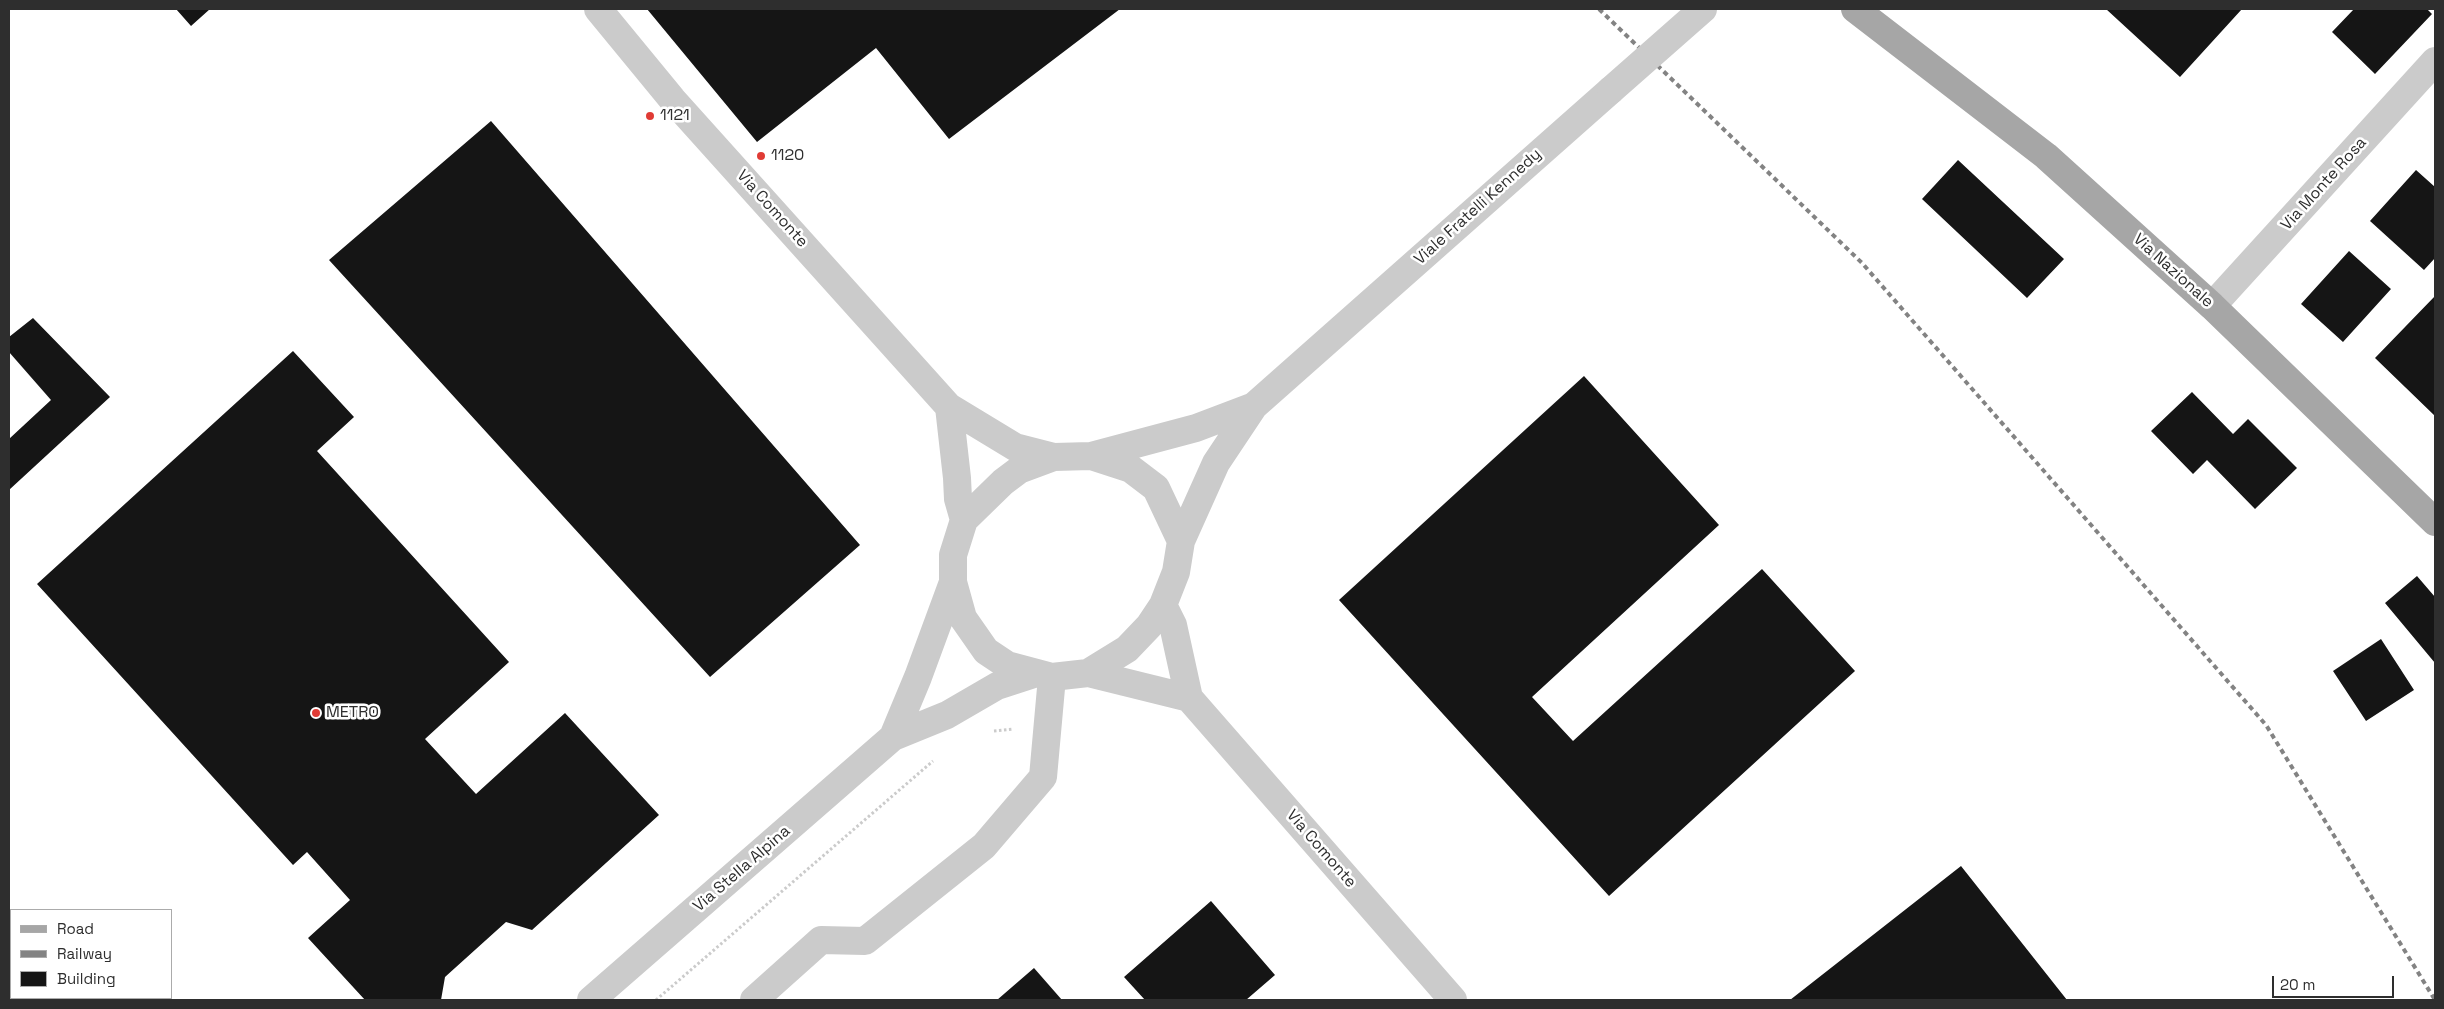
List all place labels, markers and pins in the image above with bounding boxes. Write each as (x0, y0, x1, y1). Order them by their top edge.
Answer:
place label: 1121 (660, 106, 690, 126)
marker: 1121 (644, 110, 656, 122)
place label: 1120 (771, 146, 804, 166)
marker: 1120 (755, 150, 767, 162)
place label: METRO (326, 703, 379, 723)
marker: METRO (310, 707, 322, 719)

